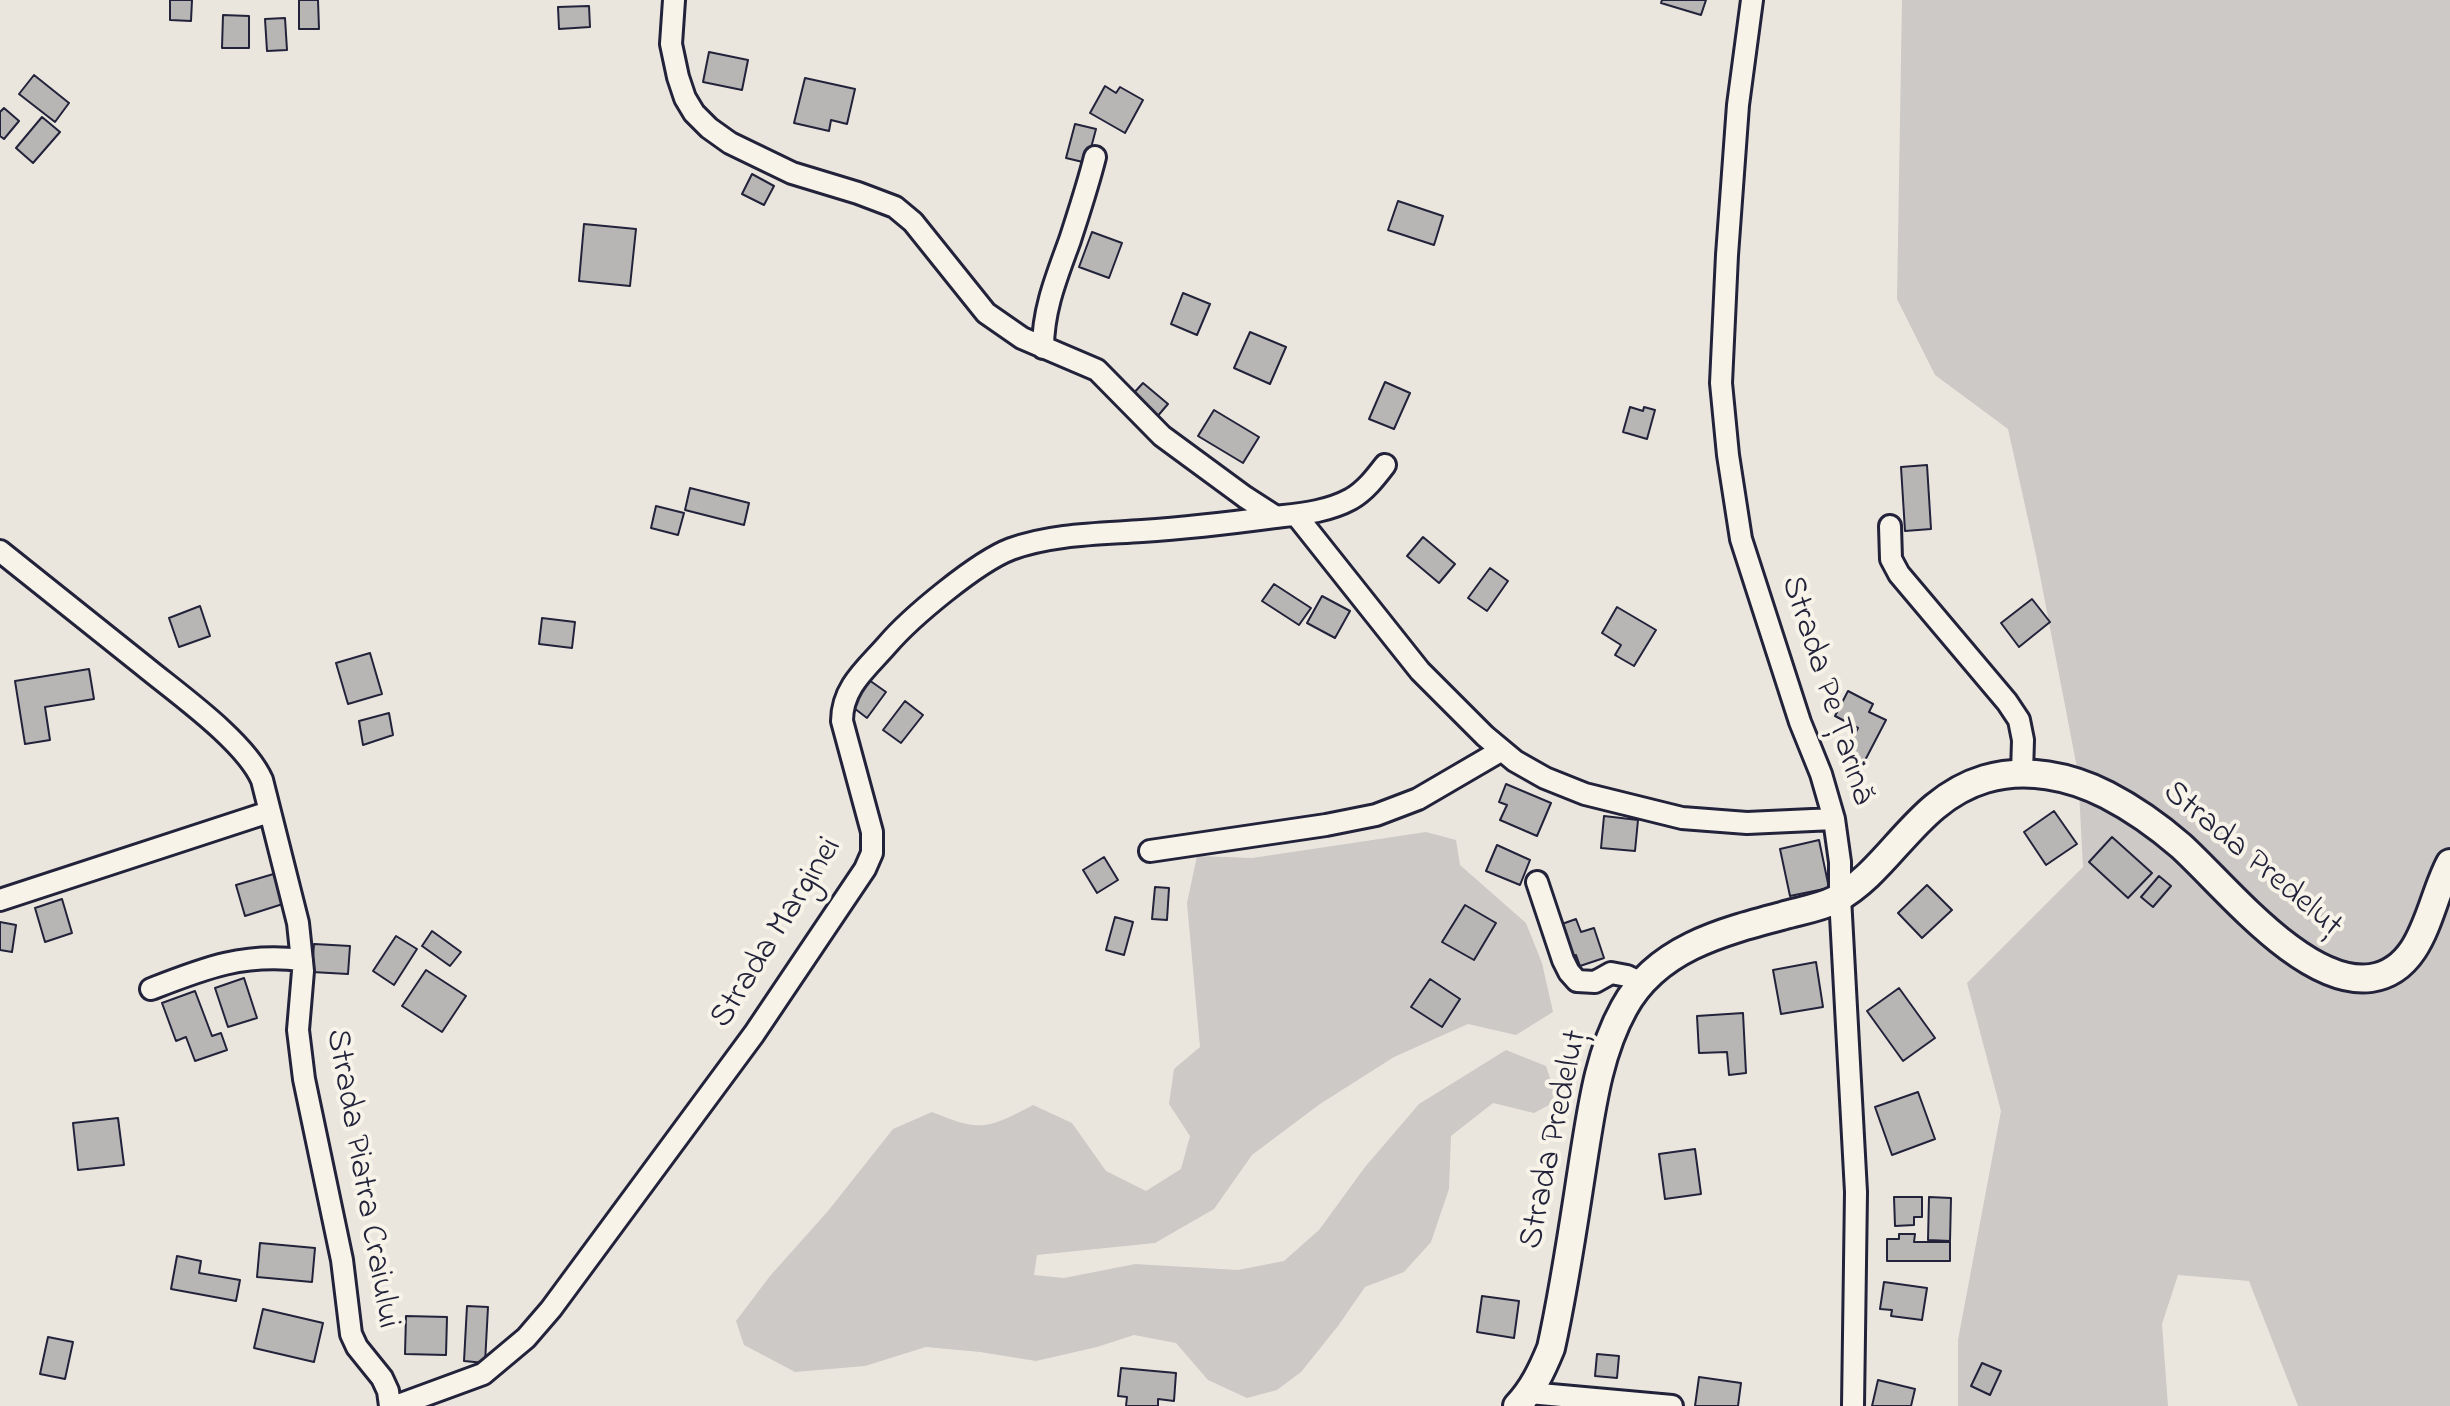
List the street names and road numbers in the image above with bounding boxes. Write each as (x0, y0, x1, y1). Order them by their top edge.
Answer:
street label: Strada Pe Țarină (1769, 572, 1881, 810)
street label: Strada Predeluț (2153, 774, 2349, 948)
street label: Strada Marginei (703, 831, 853, 1037)
street label: Strada Piatra Craiului (314, 1026, 406, 1332)
street label: Strada Predeluț (1513, 1027, 1599, 1253)

